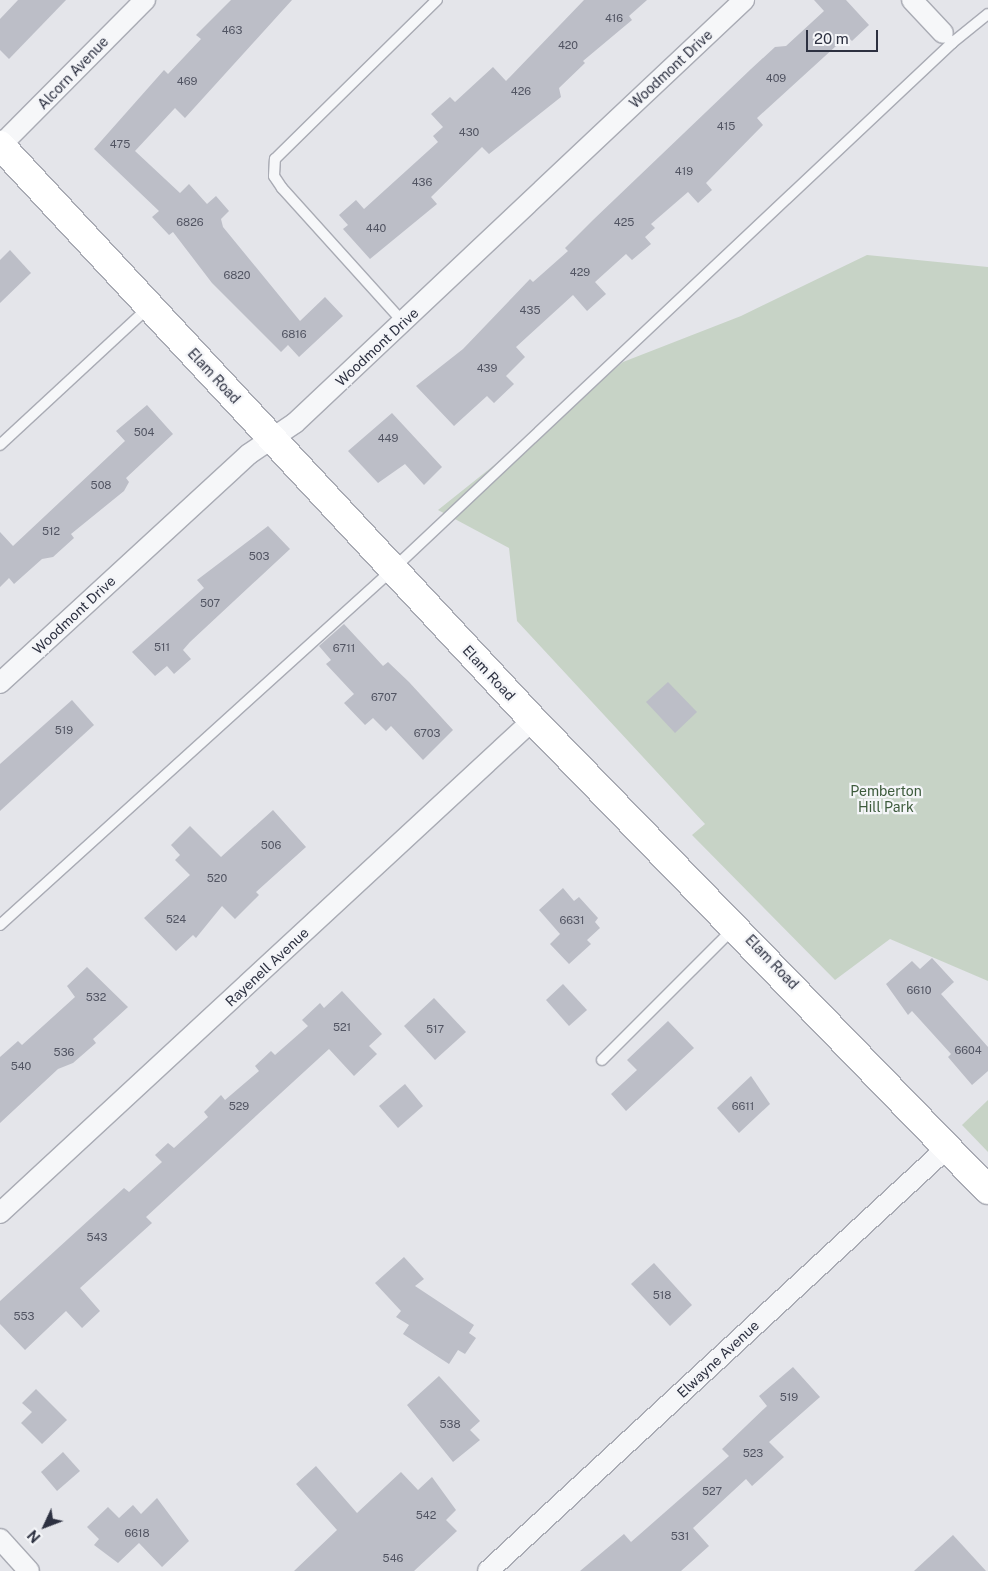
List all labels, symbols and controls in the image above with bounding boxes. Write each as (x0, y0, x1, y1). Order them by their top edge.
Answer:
house number: 416 (605, 11, 623, 25)
scale bar (808, 20, 880, 52)
house number: 463 (222, 23, 242, 37)
street label: Woodmont Drive (626, 26, 716, 112)
text: 20 m (814, 30, 849, 47)
street label: Alcorn Avenue (34, 33, 112, 113)
house number: 420 (558, 38, 578, 52)
house number: 409 (766, 71, 786, 85)
house number: 469 (177, 74, 197, 88)
house number: 426 (511, 84, 531, 98)
house number: 415 (717, 119, 735, 133)
house number: 430 (459, 125, 479, 139)
house number: 475 (110, 137, 130, 151)
house number: 419 (675, 164, 693, 178)
house number: 436 (412, 175, 432, 189)
house number: 6826 (176, 215, 204, 229)
house number: 425 (614, 215, 634, 229)
house number: 440 (366, 221, 386, 235)
house number: 429 (570, 265, 590, 279)
house number: 6820 (223, 268, 251, 282)
house number: 435 (520, 303, 540, 317)
street label: Woodmont Drive (332, 304, 422, 390)
house number: 6816 (281, 327, 307, 341)
street label: Elam Road (184, 345, 244, 407)
house number: 439 (477, 361, 497, 375)
house number: 504 (134, 425, 154, 439)
house number: 449 (378, 431, 398, 445)
house number: 508 (91, 478, 111, 492)
house number: 512 (42, 524, 60, 538)
house number: 503 (249, 549, 269, 563)
street label: Woodmont Drive (29, 572, 119, 658)
house number: 507 (200, 596, 220, 610)
house number: 511 (154, 640, 170, 654)
house number: 6711 (333, 641, 355, 655)
street label: Elam Road (459, 642, 519, 704)
house number: 6707 (371, 690, 397, 704)
house number: 519 (55, 723, 73, 737)
house number: 6703 (414, 726, 440, 740)
park label: Pemberton Hill Park (850, 783, 922, 816)
house number: 506 (261, 838, 281, 852)
house number: 520 (207, 871, 227, 885)
house number: 524 (166, 912, 186, 926)
house number: 6631 (560, 913, 584, 927)
street label: Rayenell Avenue (222, 924, 312, 1010)
street label: Elam Road (742, 931, 802, 993)
house number: 6610 (907, 983, 931, 997)
house number: 532 (86, 990, 106, 1004)
house number: 521 (333, 1020, 351, 1034)
house number: 517 (426, 1022, 444, 1036)
house number: 6604 (954, 1043, 982, 1057)
house number: 536 (54, 1045, 74, 1059)
house number: 540 (11, 1059, 31, 1073)
house number: 529 (229, 1099, 249, 1113)
house number: 6611 (732, 1099, 754, 1113)
house number: 543 (87, 1230, 107, 1244)
house number: 518 (653, 1288, 671, 1302)
house number: 553 (13, 1309, 35, 1323)
street label: Elwayne Avenue (674, 1317, 762, 1401)
house number: 519 (780, 1390, 798, 1404)
house number: 538 (439, 1417, 461, 1431)
house number: 523 (743, 1446, 763, 1460)
house number: 527 (702, 1484, 722, 1498)
north arrow (20, 1501, 70, 1551)
house number: 542 (416, 1508, 436, 1522)
house number: 6618 (124, 1526, 150, 1540)
text: N (24, 1527, 44, 1546)
house number: 531 (671, 1529, 689, 1543)
house number: 546 (383, 1551, 403, 1565)

